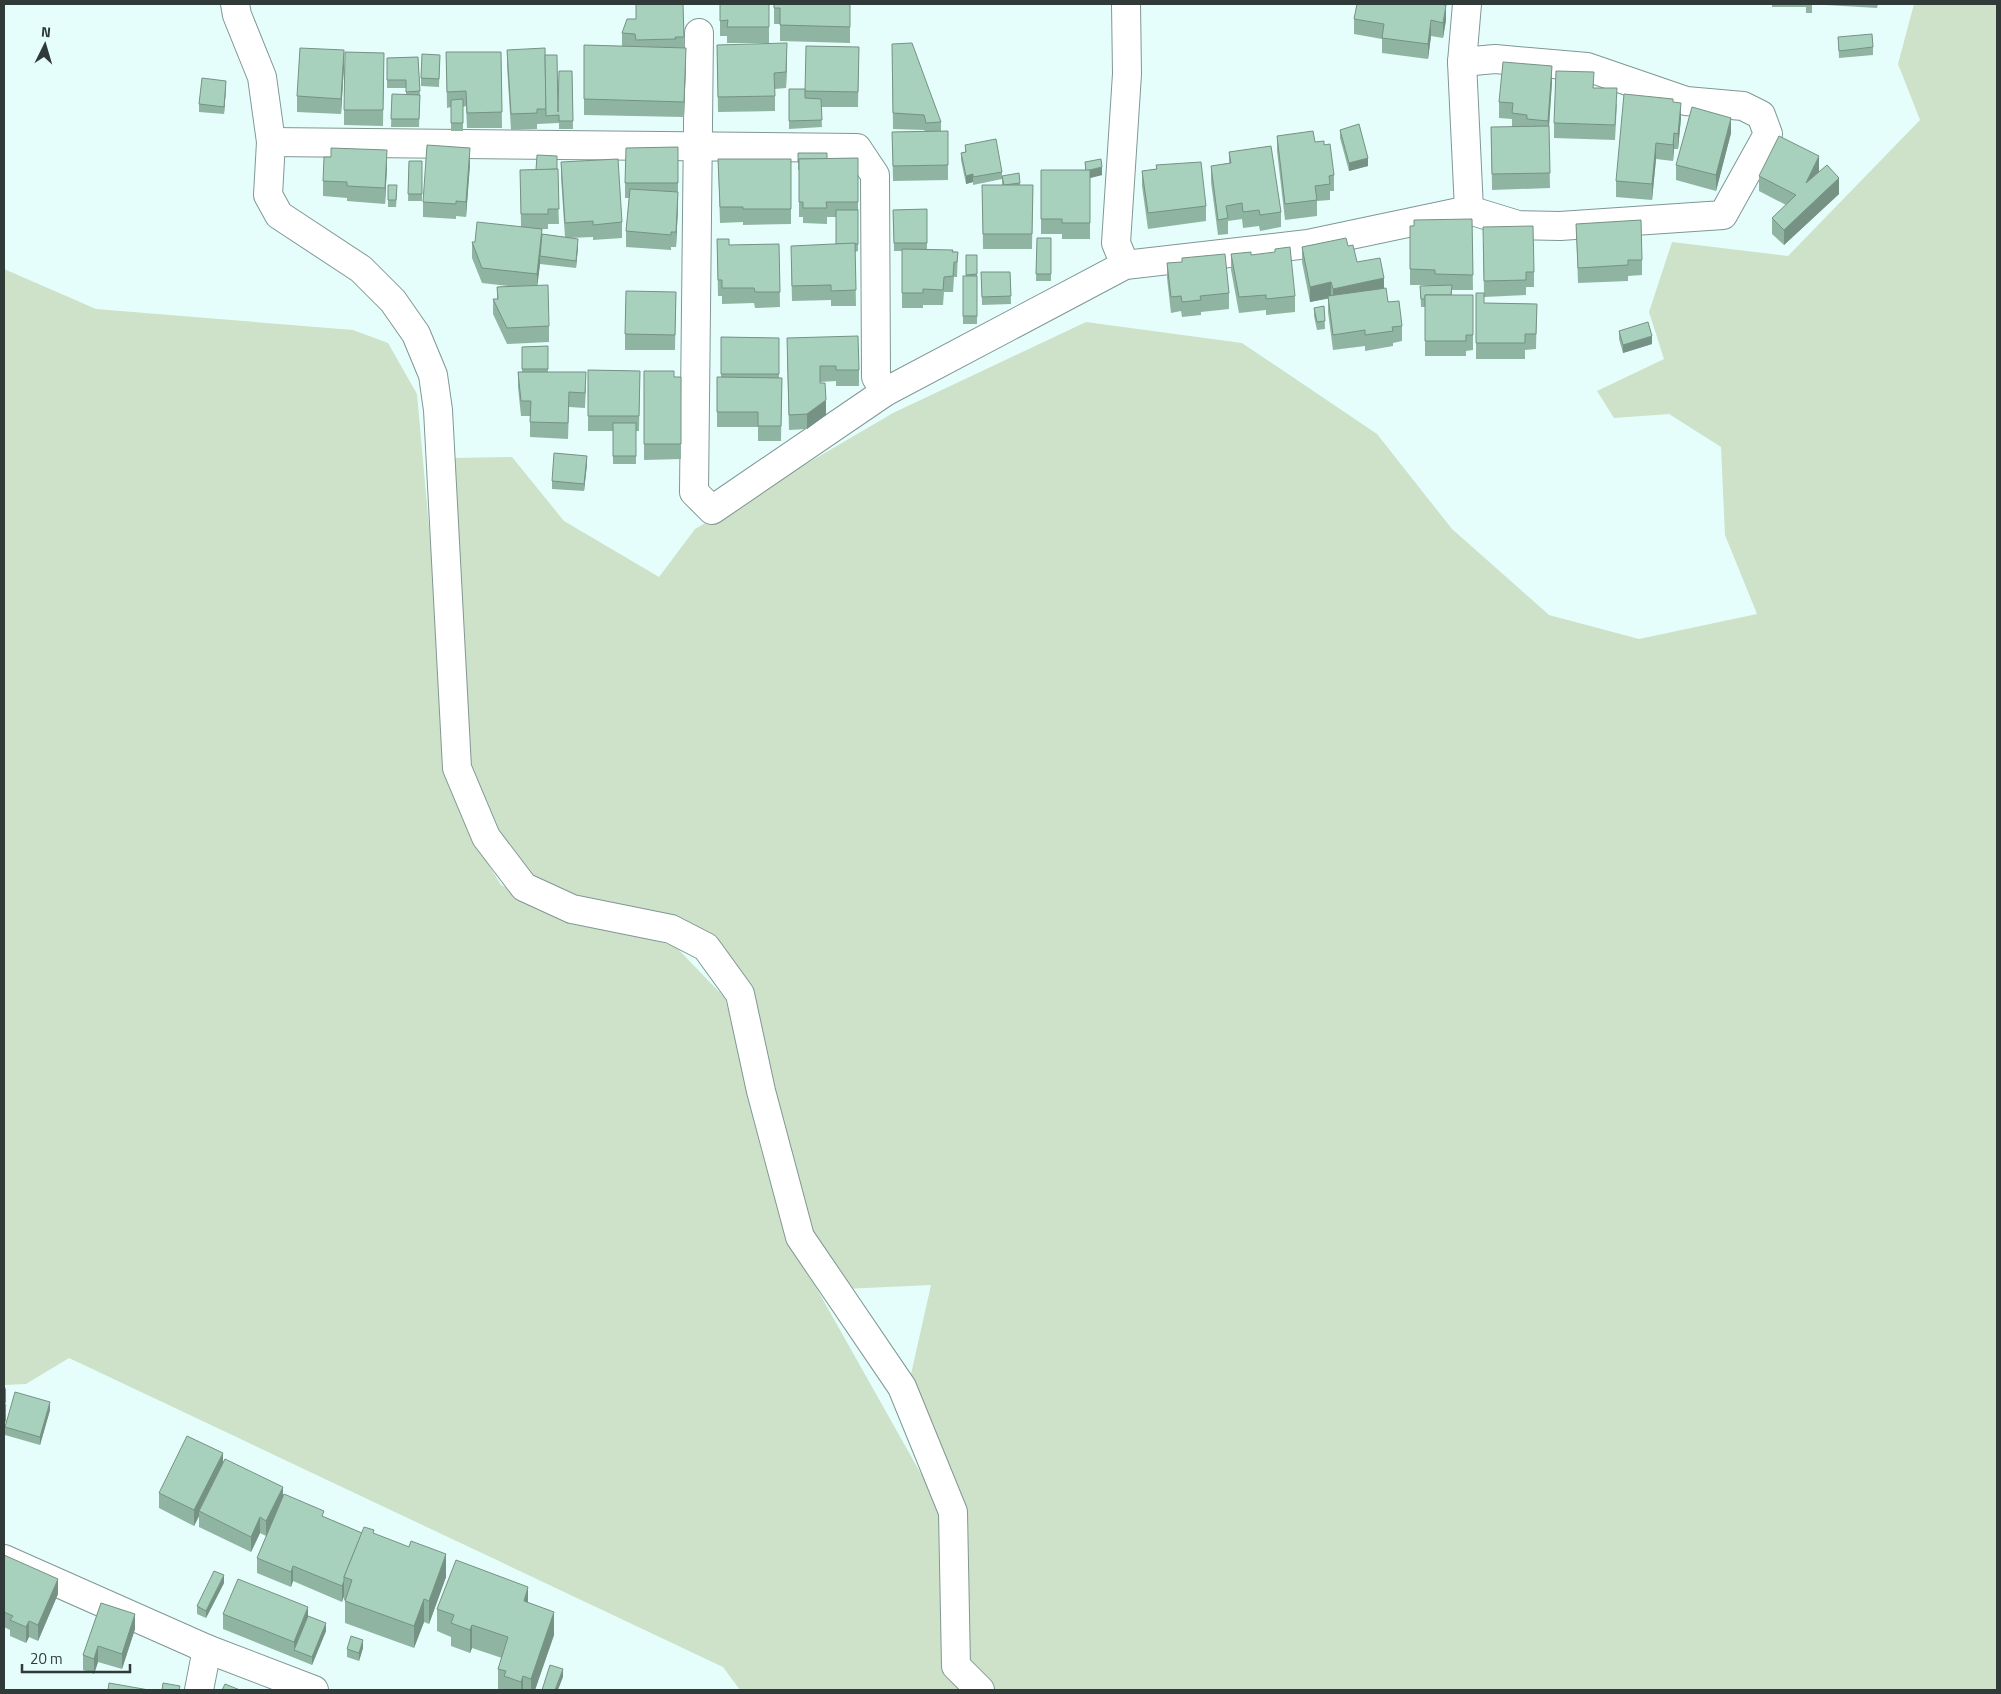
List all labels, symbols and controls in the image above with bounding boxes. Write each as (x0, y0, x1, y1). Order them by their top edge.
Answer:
north arrow (20, 20, 70, 70)
text: N (40, 21, 52, 42)
scale bar (22, 1642, 130, 1674)
text: 20 m (30, 1647, 63, 1670)

